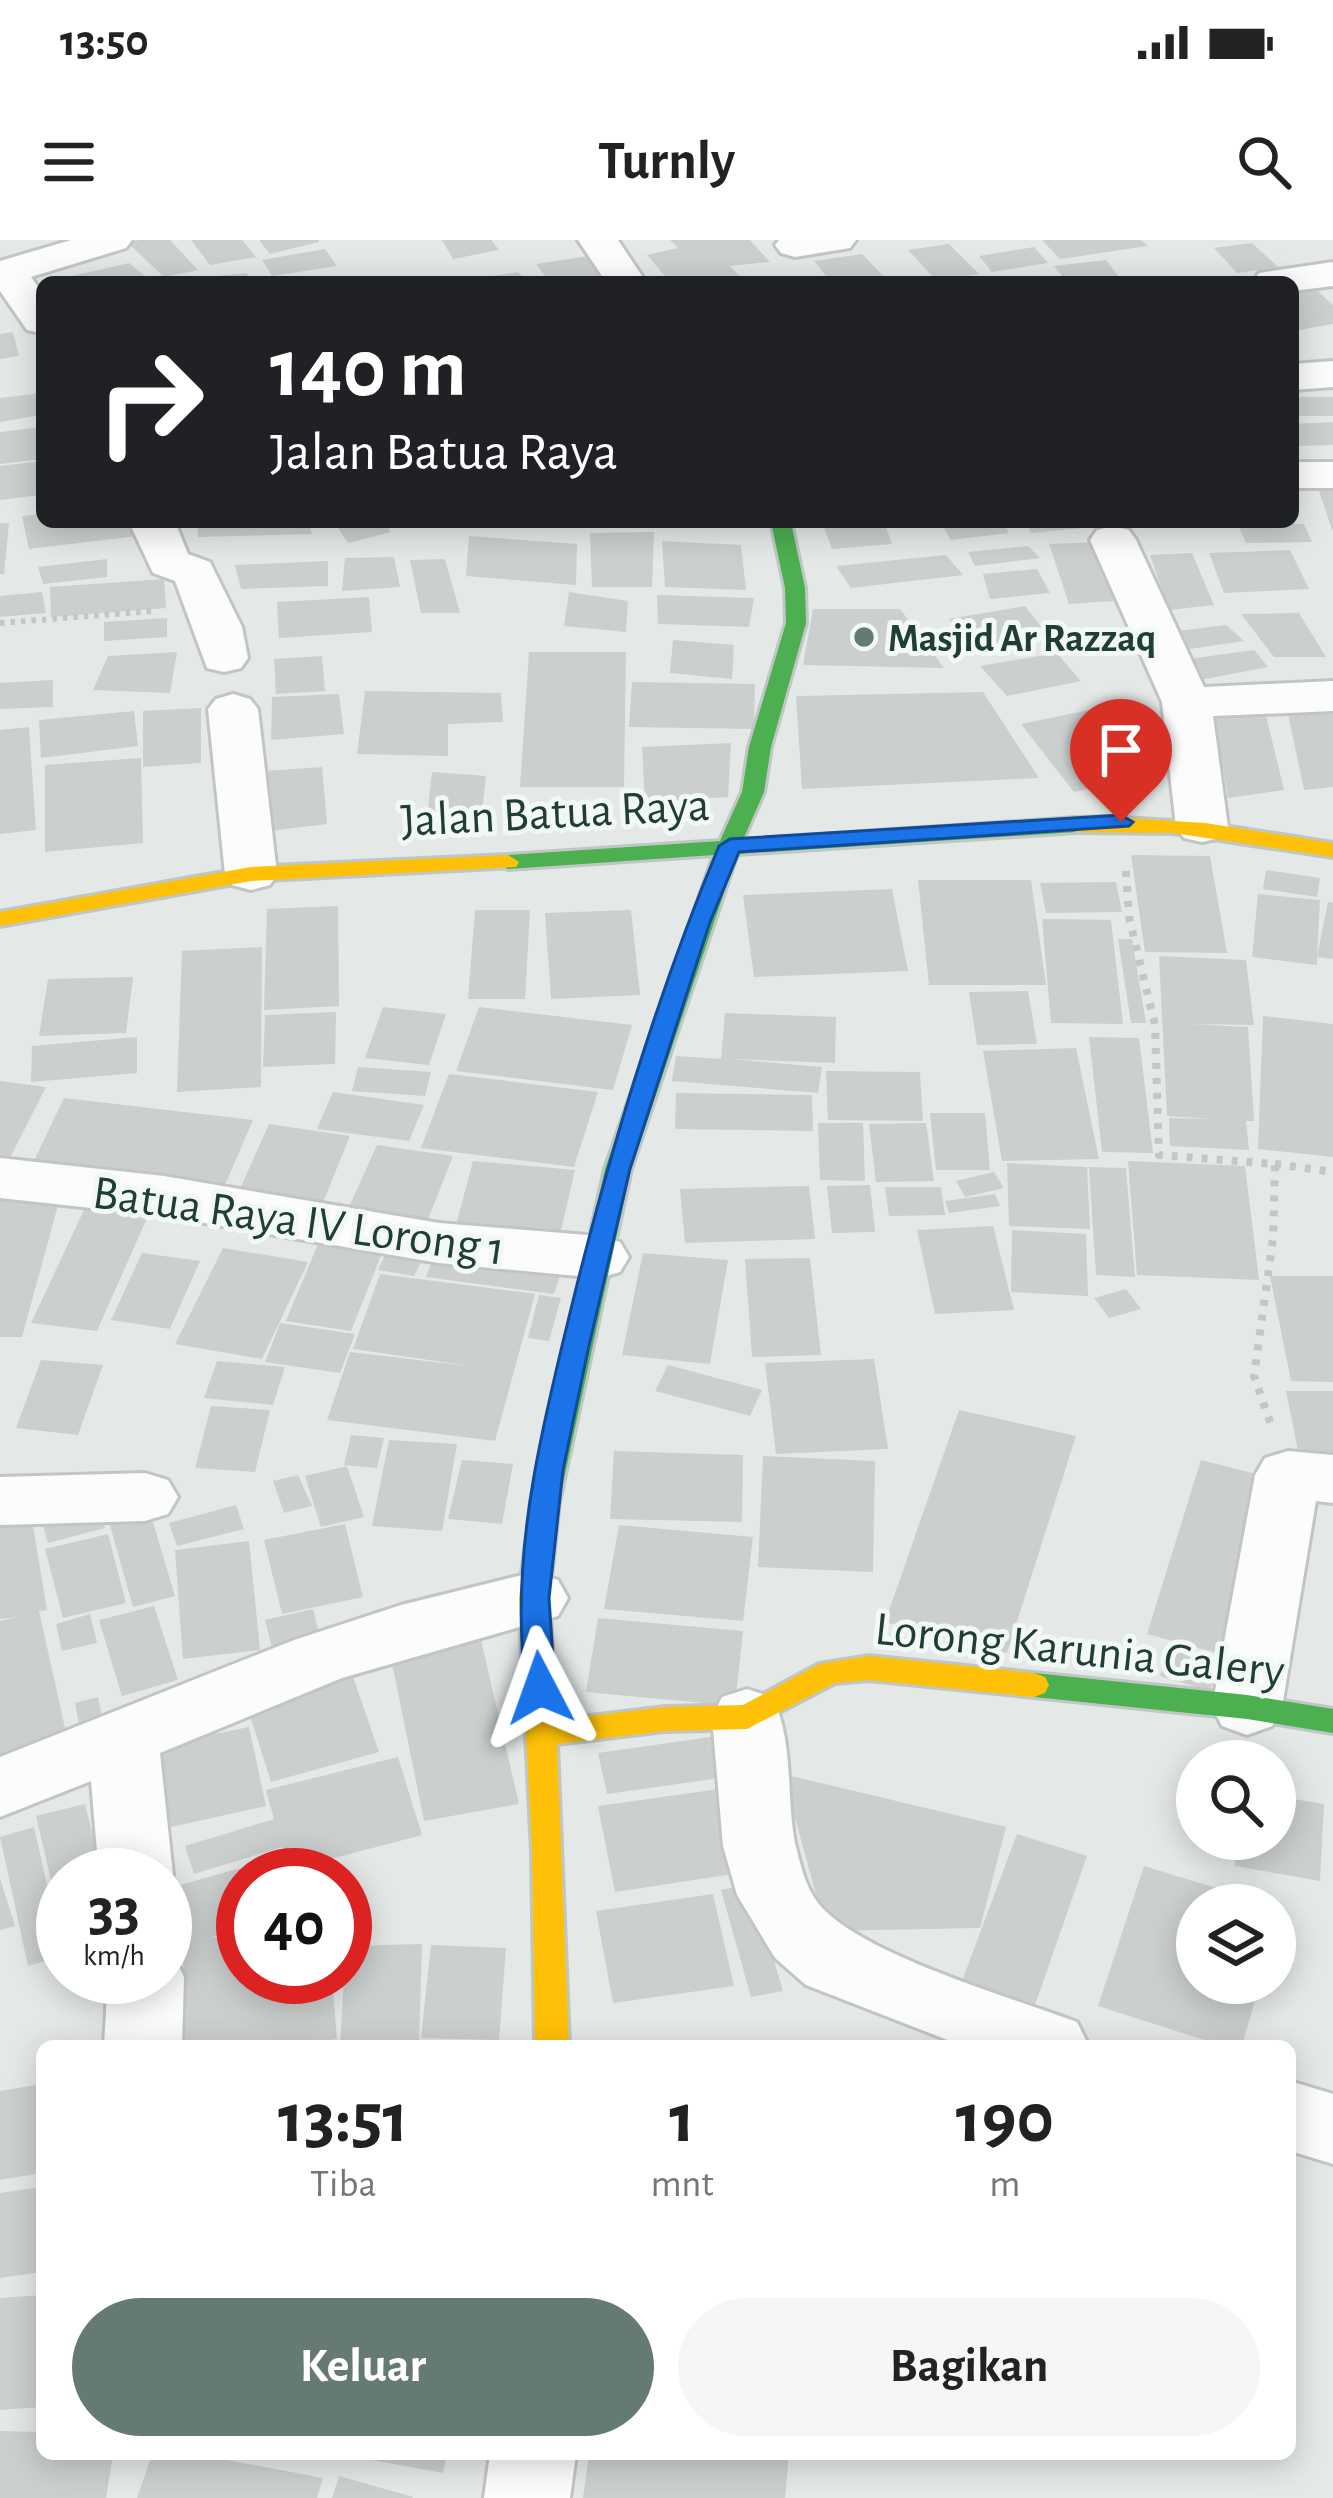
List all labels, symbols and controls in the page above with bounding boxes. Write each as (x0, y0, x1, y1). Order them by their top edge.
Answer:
text: 13:50 (60, 19, 149, 64)
icon: menu (36, 129, 102, 195)
icon: search (1231, 129, 1297, 195)
text: Turnly (598, 135, 735, 189)
icon: right (72, 324, 228, 480)
text: 140 m (270, 328, 467, 412)
text: Jalan Batua Raya (270, 426, 618, 480)
place label: Masjid Ar Razzaq (888, 620, 1156, 659)
marker: Masjid Ar Razzaq (851, 624, 877, 650)
pin (1070, 699, 1172, 822)
icon: arrive (1088, 717, 1154, 783)
street label: Jalan Batua Raya (399, 782, 711, 846)
street label: Batua Raya IV Lorong 1 (90, 1169, 508, 1275)
street label: Lorong Karunia Galery (873, 1606, 1287, 1696)
position arrow (477, 1625, 603, 1751)
map controls (1176, 1740, 1296, 2004)
button: search (1176, 1740, 1296, 1860)
speed limit sign: 40 (216, 1848, 372, 2004)
text: 33 (88, 1881, 140, 1941)
button: layers (1176, 1884, 1296, 2004)
text: km/h (83, 1941, 145, 1971)
text: 13:51 (278, 2083, 408, 2155)
text: 1 (669, 2083, 695, 2155)
text: 190 (956, 2083, 1054, 2155)
text: Tiba (310, 2165, 377, 2204)
text: mnt (650, 2165, 714, 2204)
text: m (989, 2165, 1020, 2204)
button: Keluar (72, 2298, 654, 2436)
button: Bagikan (678, 2298, 1260, 2436)

